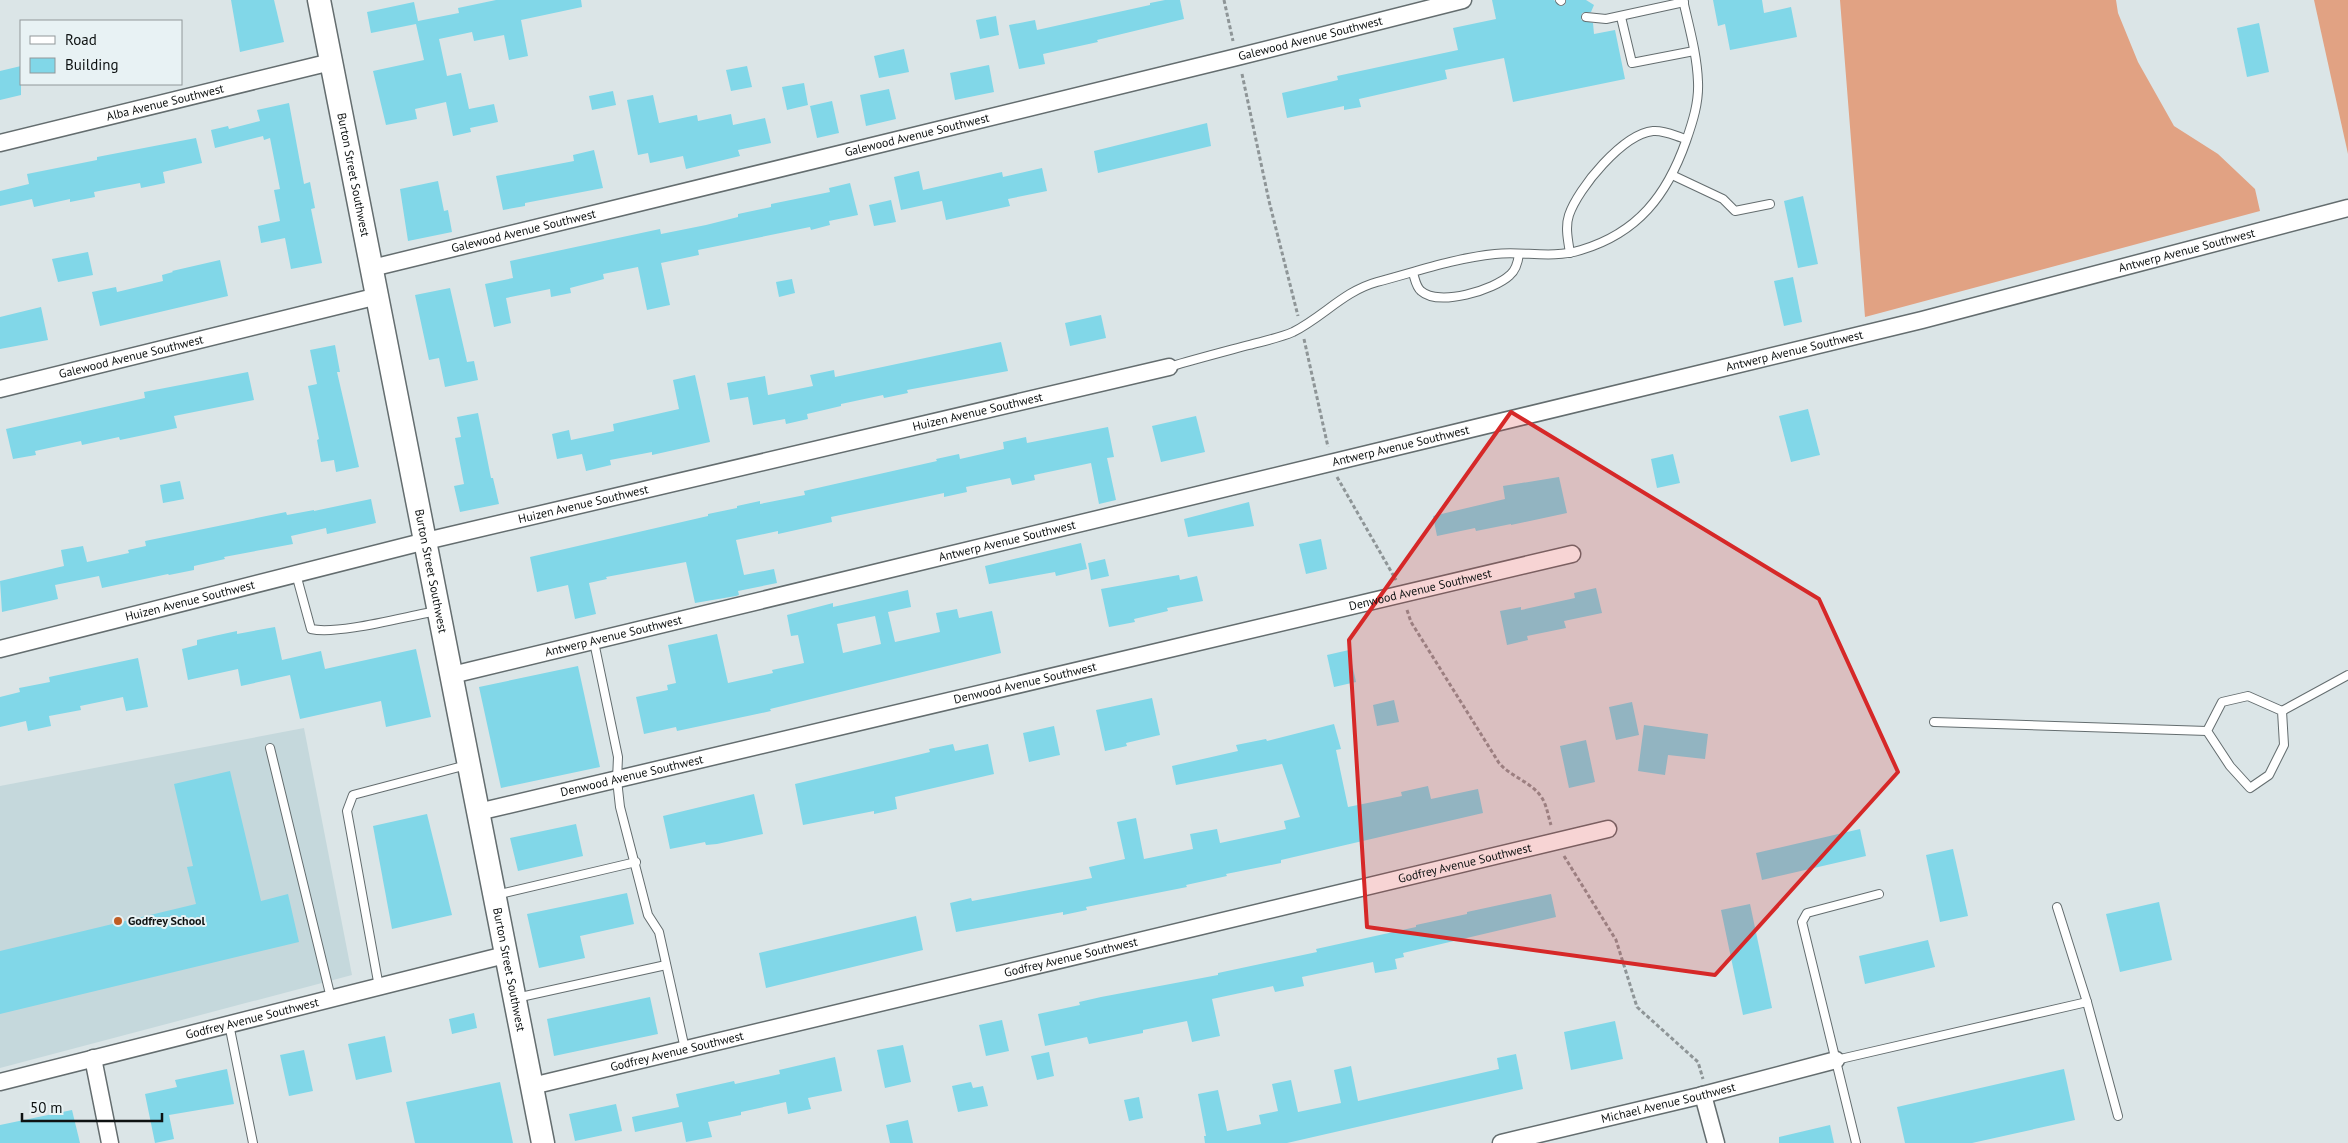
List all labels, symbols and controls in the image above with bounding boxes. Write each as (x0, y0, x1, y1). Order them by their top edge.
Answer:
street label: Galewood Avenue Southwest (1236, 13, 1384, 63)
legend (20, 20, 182, 85)
text: Road (65, 30, 97, 49)
text: Building (65, 55, 119, 74)
street label: Alba Avenue Southwest (105, 81, 225, 124)
street label: Galewood Avenue Southwest (843, 110, 991, 159)
street label: Burton Street Southwest (334, 111, 373, 238)
street label: Galewood Avenue Southwest (450, 206, 597, 255)
street label: Antwerp Avenue Southwest (2117, 225, 2256, 275)
street label: Antwerp Avenue Southwest (1724, 327, 1864, 374)
street label: Galewood Avenue Southwest (57, 331, 205, 381)
street label: Huizen Avenue Southwest (911, 389, 1044, 434)
street label: Antwerp Avenue Southwest (1331, 422, 1471, 469)
street label: Huizen Avenue Southwest (517, 481, 650, 526)
street label: Burton Street Southwest (412, 508, 451, 634)
street label: Antwerp Avenue Southwest (937, 517, 1077, 564)
street label: Denwood Avenue Southwest (1347, 565, 1493, 613)
street label: Huizen Avenue Southwest (124, 577, 256, 624)
street label: Antwerp Avenue Southwest (543, 612, 683, 659)
street label: Denwood Avenue Southwest (952, 658, 1098, 707)
street label: Denwood Avenue Southwest (559, 751, 704, 799)
street label: Godfrey Avenue Southwest (1396, 840, 1533, 886)
street label: Burton Street Southwest (490, 906, 529, 1033)
place label: Godfrey School (128, 913, 206, 928)
marker: Godfrey School (112, 915, 124, 927)
street label: Godfrey Avenue Southwest (1003, 934, 1139, 980)
street label: Godfrey Avenue Southwest (184, 994, 320, 1042)
street label: Godfrey Avenue Southwest (609, 1028, 745, 1074)
street label: Michael Avenue Southwest (1599, 1079, 1737, 1126)
scale bar (22, 1090, 162, 1122)
text: 50 m (30, 1098, 63, 1117)

